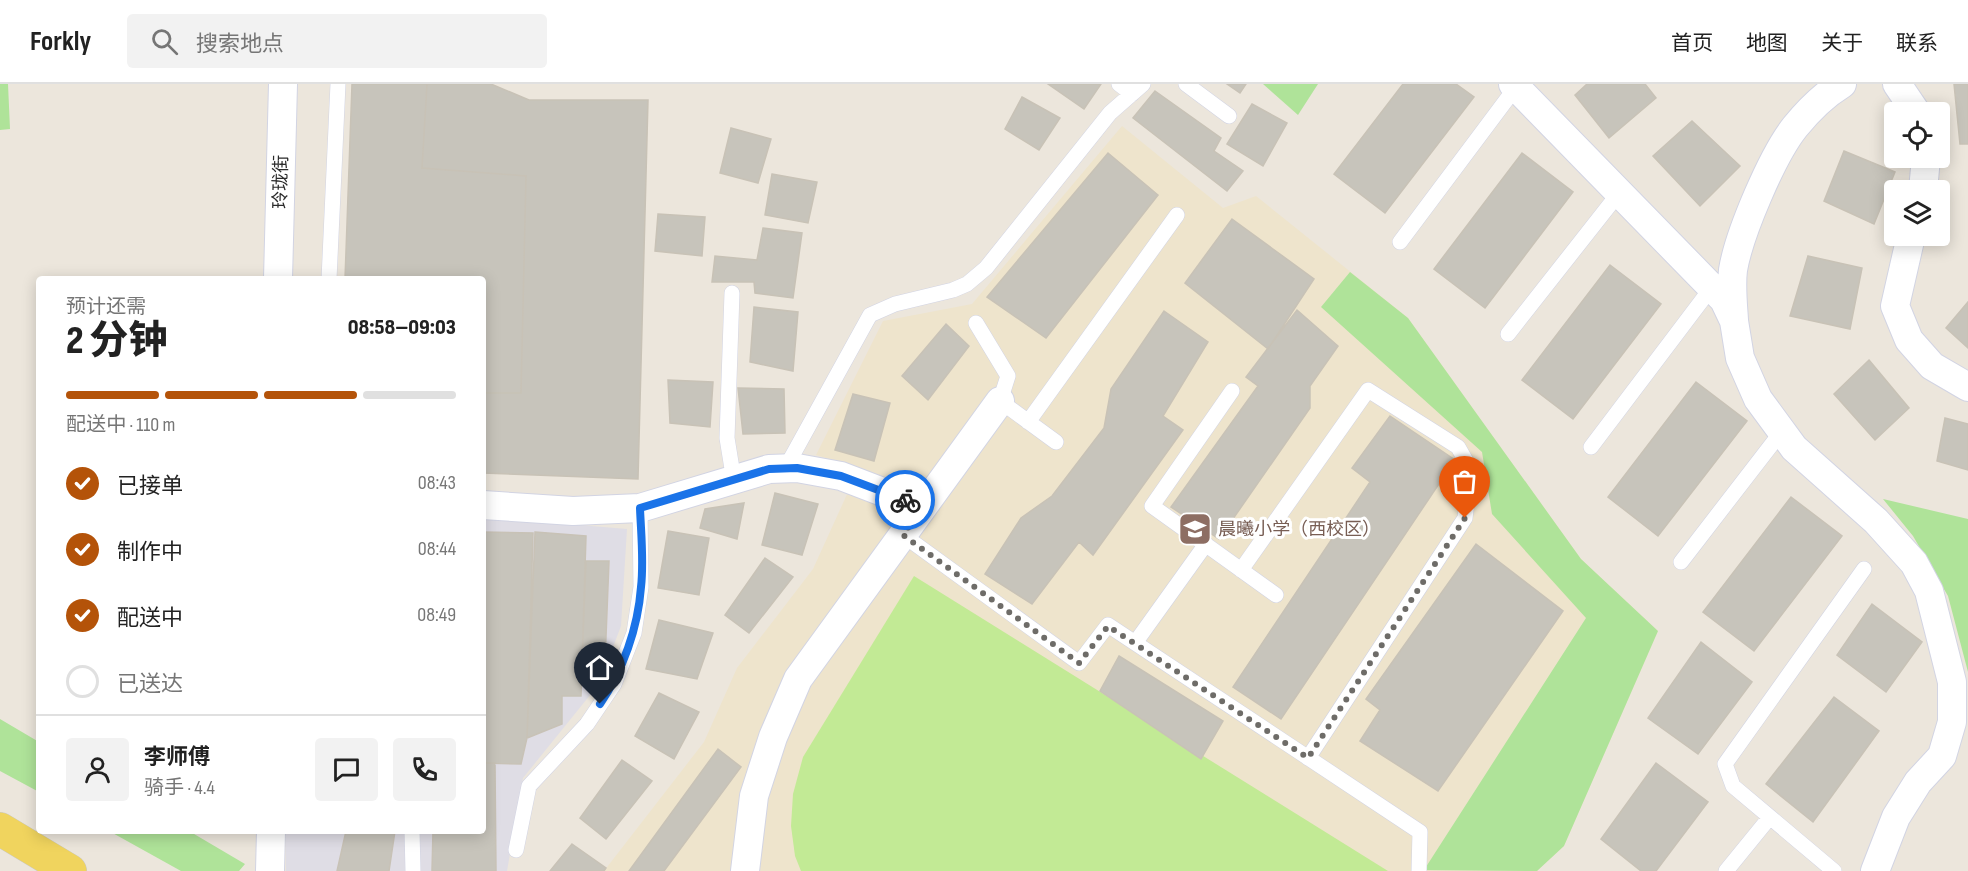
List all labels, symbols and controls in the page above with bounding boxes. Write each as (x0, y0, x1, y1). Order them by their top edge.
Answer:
search box (127, 14, 547, 68)
text: Forkly (30, 25, 91, 58)
icon: search (148, 25, 181, 58)
text: 搜索地点 (196, 31, 284, 58)
text: 首页 (1671, 31, 1713, 56)
text: 地图 (1746, 31, 1788, 56)
text: 关于 (1821, 31, 1863, 56)
text: 联系 (1896, 31, 1938, 56)
map controls (1884, 102, 1950, 246)
button: locate (1884, 102, 1950, 168)
street label: 玲珑街 (270, 155, 292, 209)
button: layers (1884, 180, 1950, 246)
text: 预计还需 (66, 295, 146, 319)
text: 08:58–09:03 (348, 314, 456, 341)
text: 2 分钟 (66, 318, 168, 365)
text: 配送中 · 110 m (66, 413, 175, 437)
pin (1439, 456, 1490, 518)
icon: bag (1448, 465, 1481, 498)
icon: check (66, 467, 99, 500)
courier (875, 470, 935, 530)
text: 08:43 (418, 471, 456, 495)
text: 已接单 (117, 473, 183, 500)
icon: bike (889, 484, 922, 517)
school or university icon: 晨曦小学（西校区） (1177, 511, 1213, 547)
place label: 晨曦小学（西校区） (1218, 519, 1380, 540)
icon: check (66, 533, 99, 566)
text: 08:44 (418, 537, 456, 561)
text: 制作中 (117, 539, 183, 566)
icon: check (66, 599, 99, 632)
text: 08:49 (417, 603, 456, 627)
text: 配送中 (117, 605, 183, 632)
pin (574, 642, 625, 704)
icon: home (583, 651, 616, 684)
text: 已送达 (117, 671, 183, 698)
button: person (66, 738, 129, 801)
button: chat (315, 738, 378, 801)
button: phone (393, 738, 456, 801)
text: 李师傅 (144, 744, 210, 771)
text: 骑手 · 4.4 (144, 776, 215, 800)

